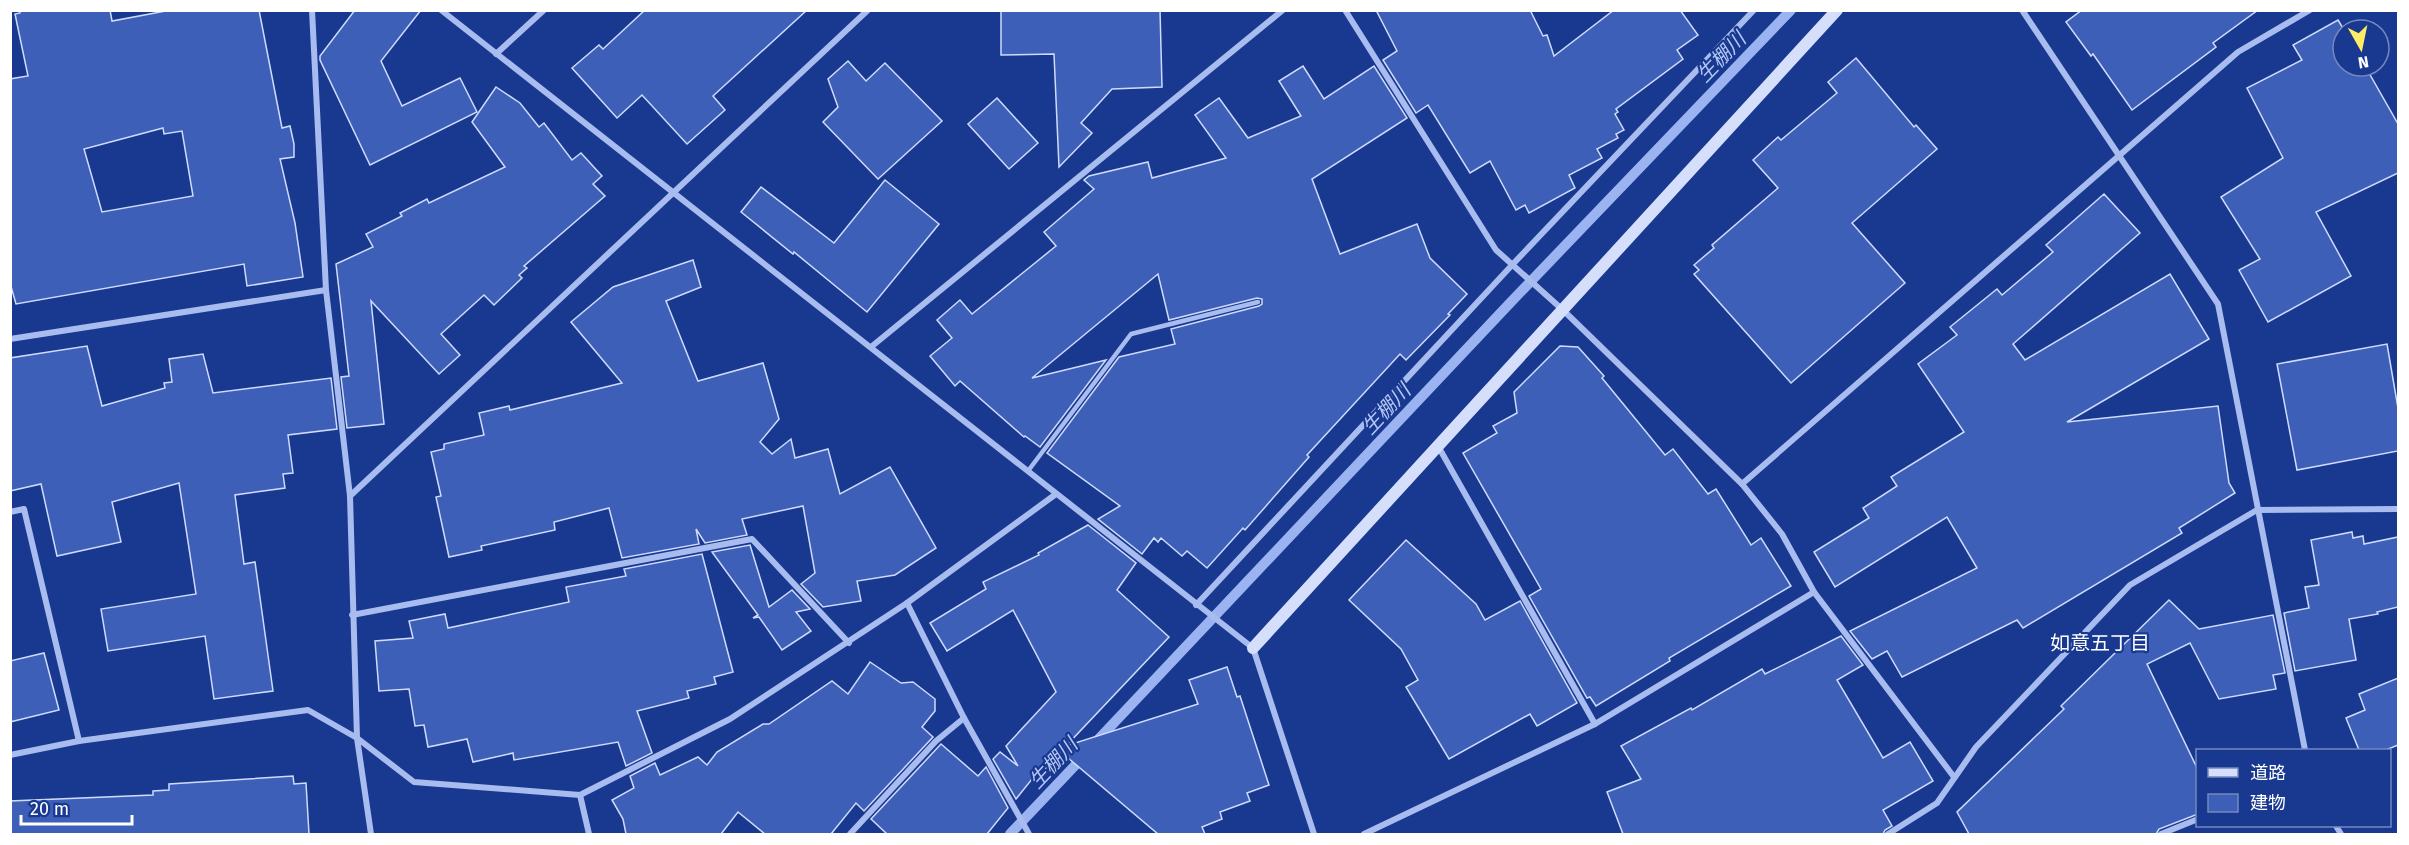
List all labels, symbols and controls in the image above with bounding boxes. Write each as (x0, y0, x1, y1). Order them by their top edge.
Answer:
north arrow (2331, 18, 2391, 78)
water label: 生棚川 (1692, 26, 1752, 87)
text: N (2357, 52, 2370, 73)
water label: 生棚川 (1357, 377, 1417, 439)
district label: 如意五丁目 (2050, 631, 2150, 655)
water label: 生棚川 (1024, 731, 1084, 793)
legend (2196, 749, 2391, 827)
text: 道路 (2250, 762, 2286, 784)
scale bar (21, 788, 132, 826)
text: 建物 (2250, 792, 2286, 814)
text: 20 m (30, 798, 69, 820)

